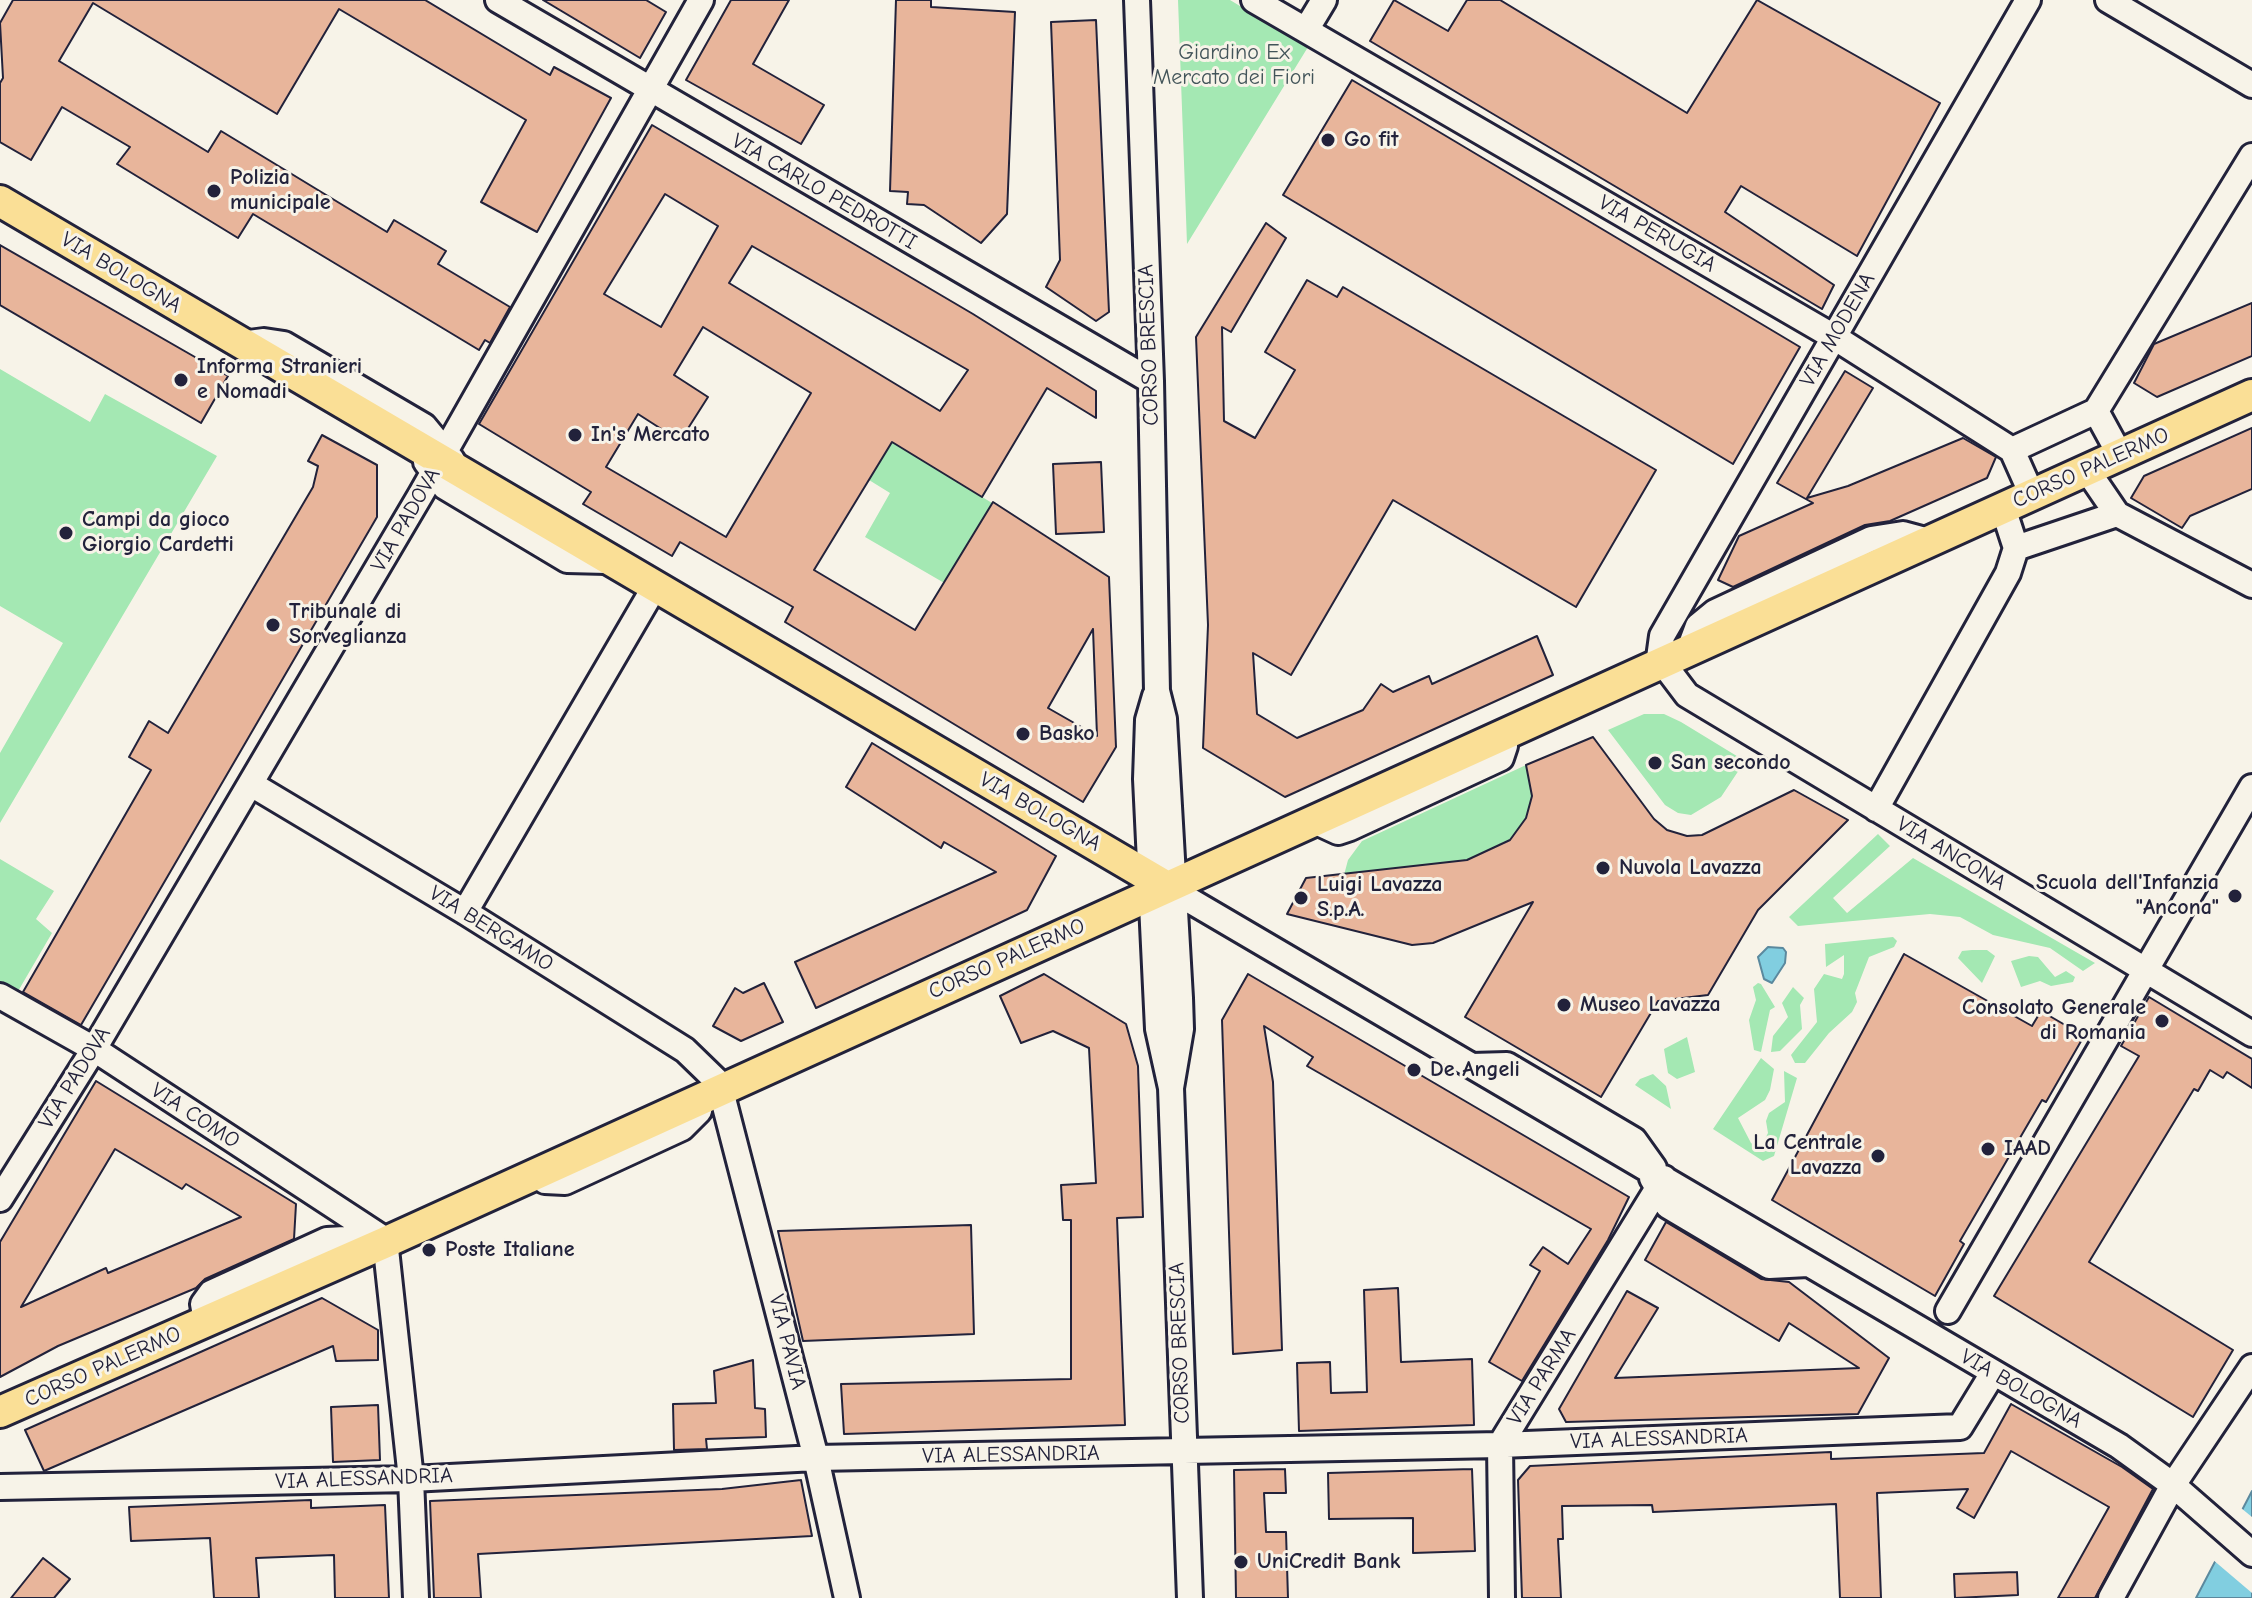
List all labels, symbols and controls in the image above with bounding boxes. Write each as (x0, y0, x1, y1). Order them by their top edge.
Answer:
park label: Giardino Ex Mercato dei Fiori (1153, 40, 1315, 92)
place label: Go fit (1344, 127, 1398, 153)
street label: VIA CARLO PEDROTTI (727, 128, 921, 256)
marker: Go fit (1319, 131, 1337, 149)
place label: Polizia municipale (230, 165, 331, 216)
marker: Polizia municipale (205, 182, 223, 200)
street label: VIA PERUGIA (1593, 190, 1721, 278)
street label: VIA BOLOGNA (56, 227, 186, 319)
street label: CORSO BRESCIA (1133, 264, 1165, 426)
street label: VIA MODENA (1795, 268, 1881, 392)
place label: Informa Stranieri e Nomadi (197, 354, 362, 406)
marker: Informa Stranieri e Nomadi (172, 371, 190, 389)
place label: In's Mercato (591, 422, 710, 448)
street label: CORSO PALERMO (2009, 422, 2173, 514)
marker: In's Mercato (566, 426, 584, 444)
street label: VIA PADOVA (366, 463, 446, 577)
place label: Campi da gioco Giorgio Cardetti (82, 507, 234, 558)
marker: Campi da gioco Giorgio Cardetti (57, 524, 75, 542)
place label: Tribunale di Sorveglianza (289, 599, 407, 650)
marker: Tribunale di Sorveglianza (264, 616, 282, 634)
place label: Basko (1039, 721, 1095, 747)
marker: Basko (1014, 725, 1032, 743)
place label: San secondo (1671, 750, 1791, 776)
marker: San secondo (1646, 754, 1664, 772)
street label: VIA BOLOGNA (975, 767, 1105, 857)
street label: VIA ANCONA (1892, 811, 2010, 897)
place label: Nuvola Lavazza (1619, 855, 1762, 881)
marker: Nuvola Lavazza (1594, 859, 1612, 877)
place label: Scuola dell'Infanzia "Ancona" (2036, 870, 2219, 922)
place label: Luigi Lavazza S.p.A. (1317, 872, 1443, 924)
street label: VIA BERGAMO (424, 880, 558, 978)
marker: Scuola dell'Infanzia "Ancona" (2226, 887, 2244, 905)
marker: Luigi Lavazza S.p.A. (1292, 889, 1310, 907)
street label: CORSO PALERMO (925, 913, 1089, 1005)
place label: Museo Lavazza (1580, 992, 1721, 1018)
place label: Consolato Generale di Romania (1962, 995, 2146, 1046)
marker: Museo Lavazza (1555, 996, 1573, 1014)
marker: Consolato Generale di Romania (2153, 1012, 2171, 1030)
street label: VIA PADOVA (33, 1022, 117, 1134)
place label: De Angeli (1430, 1057, 1520, 1083)
marker: De Angeli (1405, 1061, 1423, 1079)
street label: VIA COMO (146, 1078, 244, 1154)
place label: La Centrale Lavazza (1753, 1130, 1862, 1182)
place label: IAAD (2004, 1136, 2051, 1162)
marker: IAAD (1979, 1140, 1997, 1158)
marker: La Centrale Lavazza (1869, 1147, 1887, 1165)
place label: Poste Italiane (445, 1237, 574, 1263)
marker: Poste Italiane (420, 1241, 438, 1259)
street label: CORSO BRESCIA (1164, 1262, 1196, 1424)
street label: VIA PAVIA (762, 1292, 812, 1392)
street label: CORSO PALERMO (21, 1321, 185, 1413)
street label: VIA PARMA (1502, 1324, 1582, 1430)
street label: VIA BOLOGNA (1956, 1344, 2086, 1434)
street label: VIA ALESSANDRIA (1570, 1423, 1748, 1455)
street label: VIA ALESSANDRIA (922, 1440, 1100, 1470)
street label: VIA ALESSANDRIA (275, 1463, 453, 1495)
place label: UniCredit Bank (1257, 1549, 1400, 1575)
marker: UniCredit Bank (1232, 1553, 1250, 1571)

